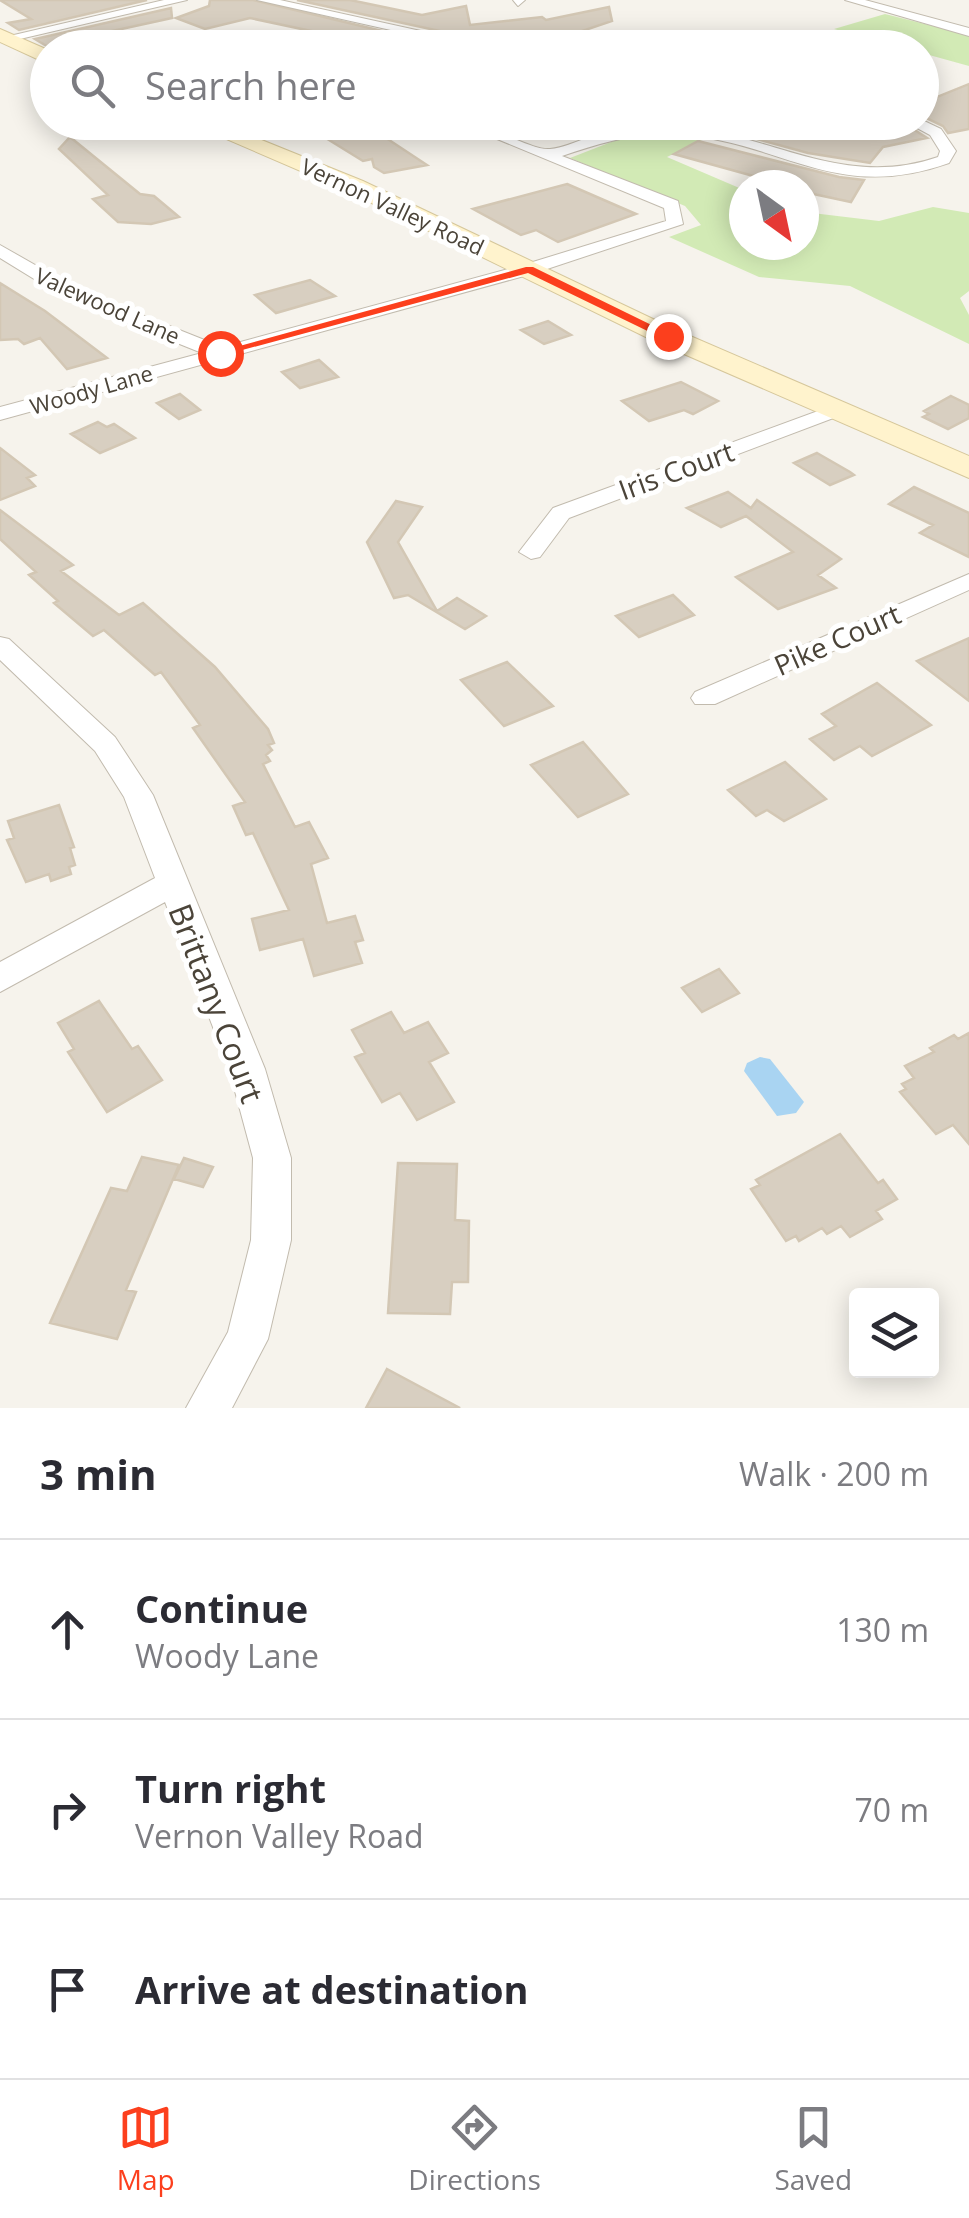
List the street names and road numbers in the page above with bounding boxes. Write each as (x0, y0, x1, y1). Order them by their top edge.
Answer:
street label: Vernon Valley Road (297, 150, 489, 262)
street label: Valewood Lane (31, 260, 185, 350)
street label: Woody Lane (26, 357, 156, 421)
street label: Iris Court (613, 432, 739, 508)
street label: Pike Court (768, 594, 906, 684)
street label: Brittany Court (159, 897, 275, 1109)

